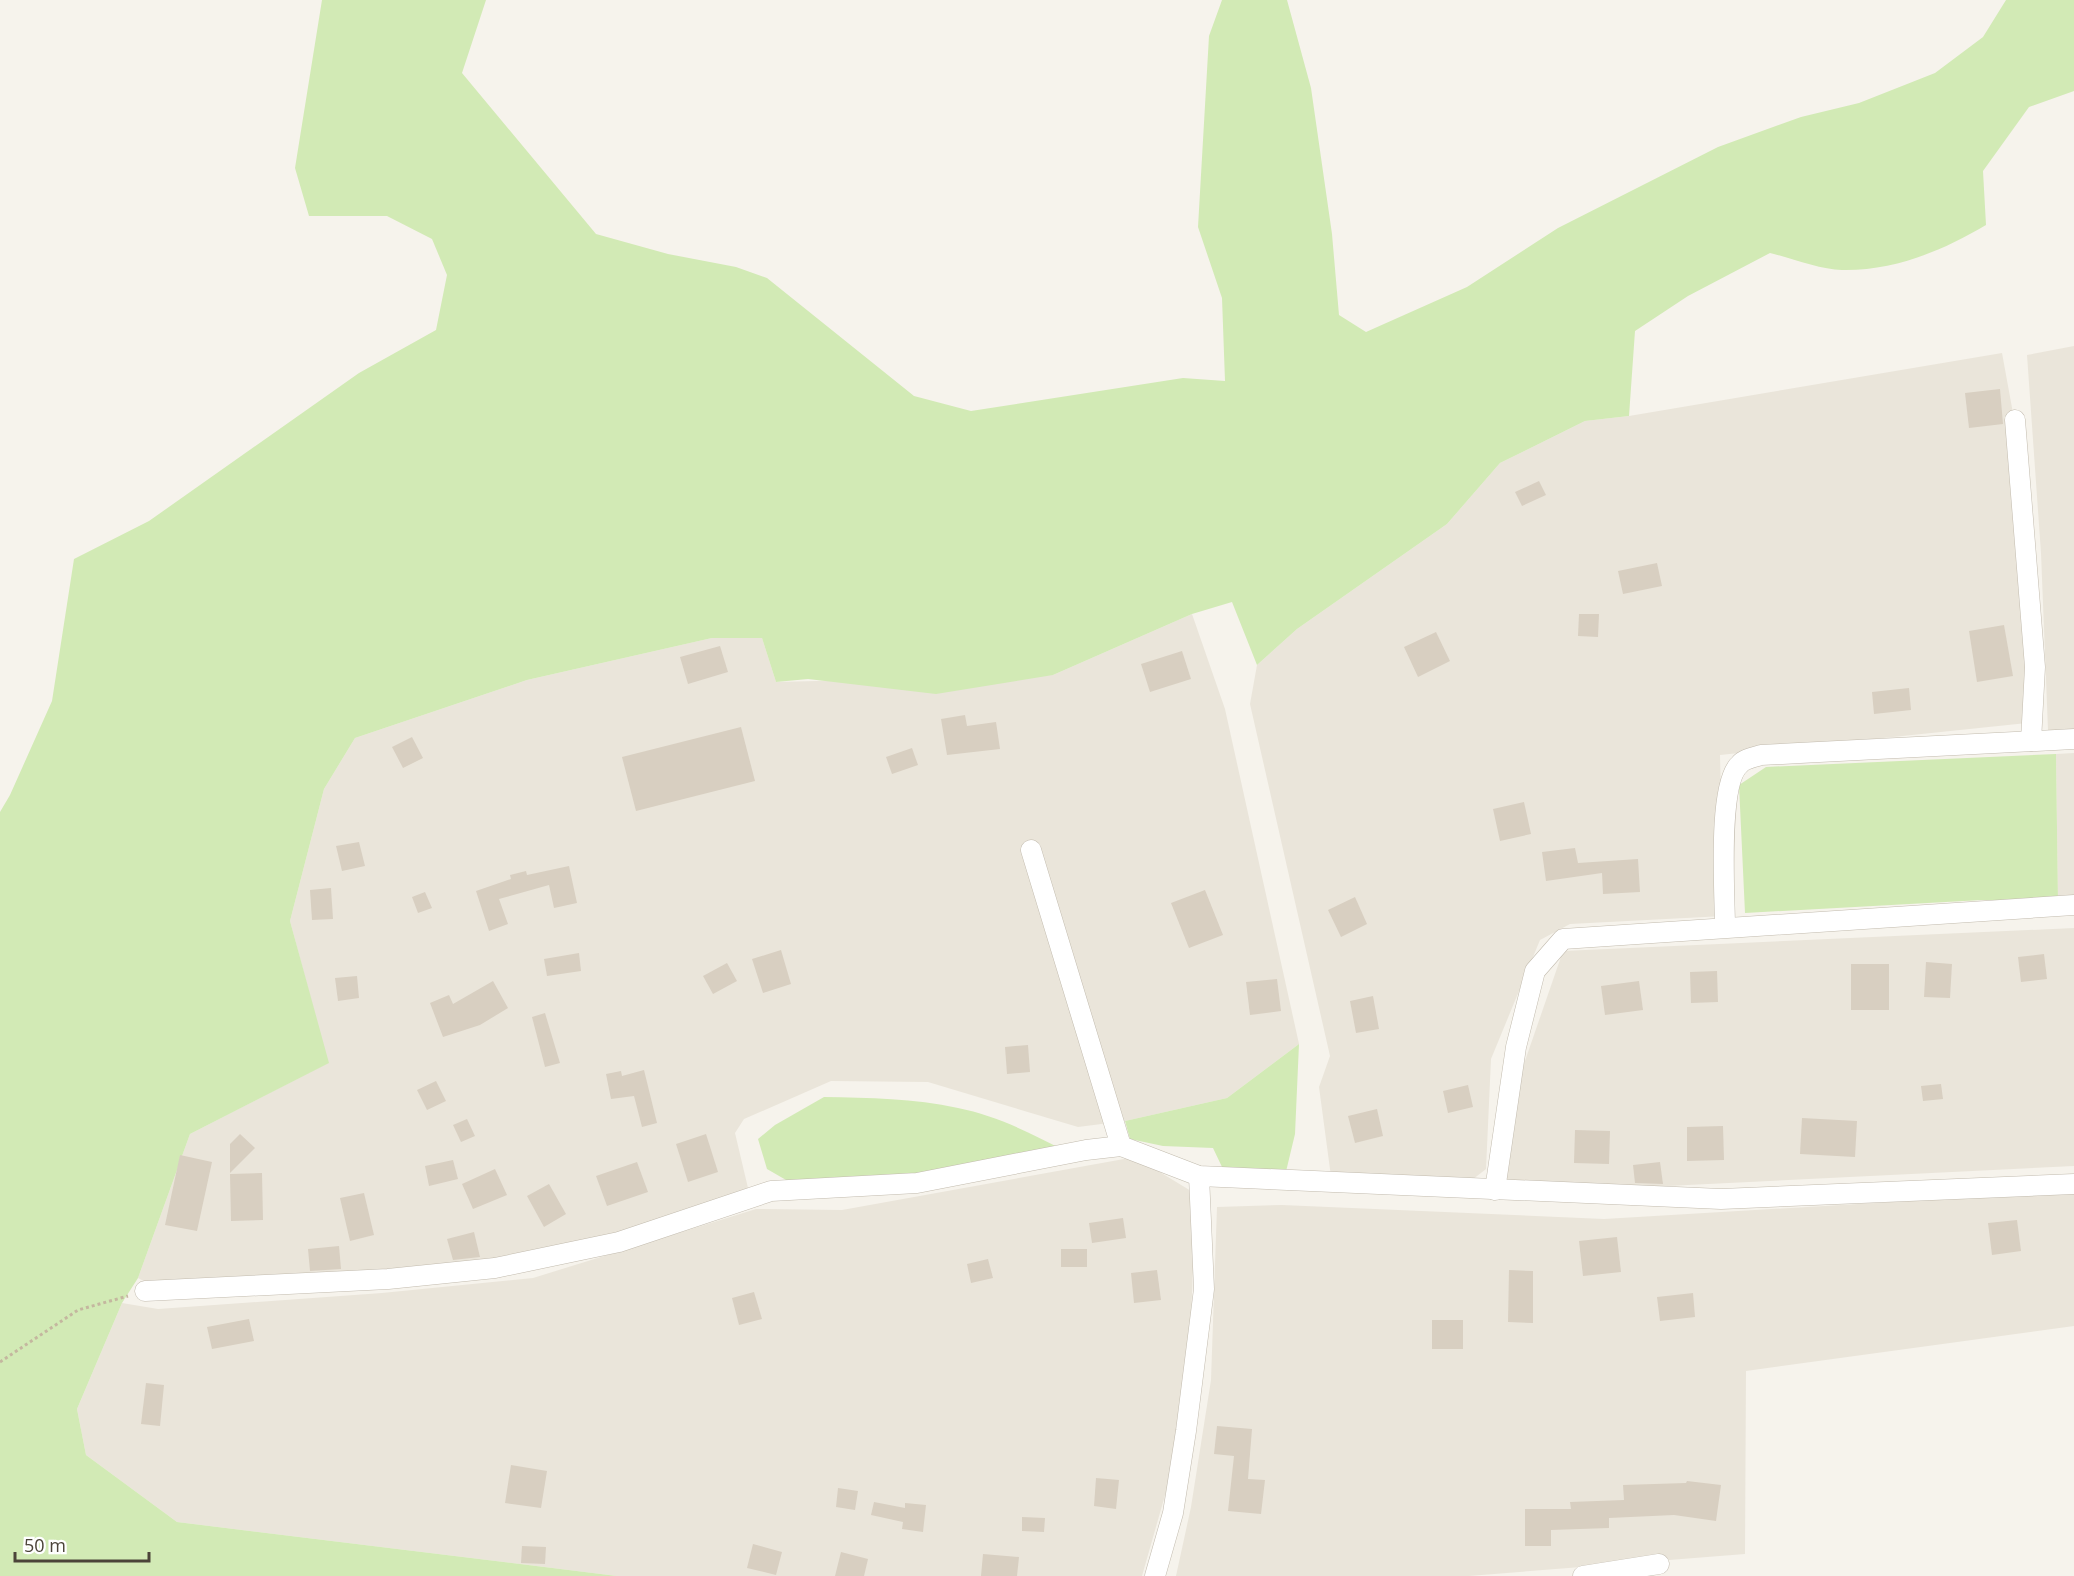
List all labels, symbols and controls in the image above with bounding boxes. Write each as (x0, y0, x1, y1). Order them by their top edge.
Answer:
scale bar (15, 1525, 148, 1563)
text: 50 m (24, 1533, 66, 1557)

